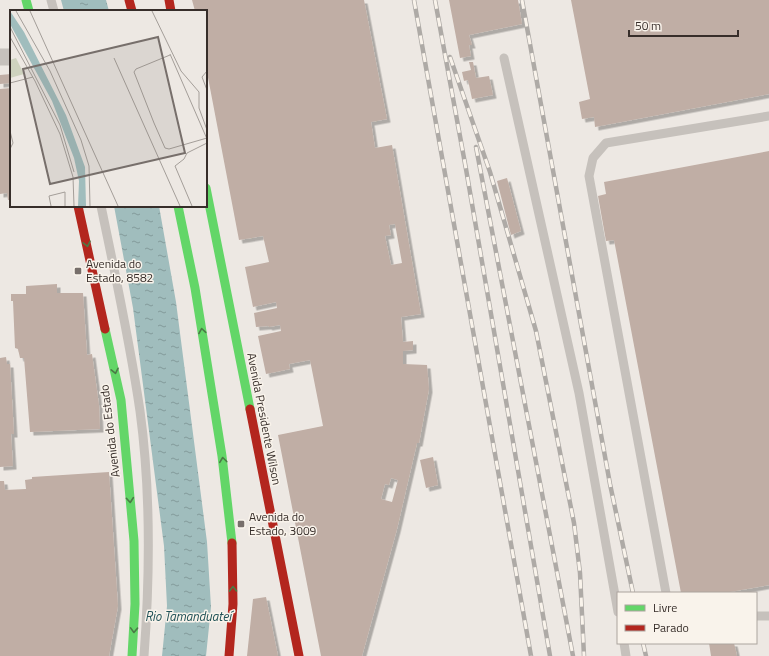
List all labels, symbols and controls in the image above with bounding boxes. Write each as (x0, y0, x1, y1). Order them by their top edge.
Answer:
inset map (10, 10, 207, 207)
scale bar (629, 12, 738, 38)
text: 50 m (635, 16, 661, 35)
one-way arrow (82, 241, 90, 247)
place label: Avenida do Estado, 8582 (86, 254, 153, 287)
marker: Avenida do Estado, 8582 (73, 266, 83, 276)
one-way arrow (198, 328, 207, 335)
street label: Avenida Presidente Wilson (242, 351, 287, 487)
one-way arrow (110, 368, 118, 374)
street label: Avenida do Estado (94, 384, 125, 478)
one-way arrow (219, 457, 228, 463)
one-way arrow (125, 497, 134, 503)
place label: Avenida do Estado, 3009 (249, 507, 317, 540)
marker: Avenida do Estado, 3009 (236, 519, 246, 529)
one-way arrow (229, 586, 237, 592)
legend (617, 592, 757, 644)
text: Livre (653, 598, 677, 617)
water label: Rio Tamanduateí (145, 606, 234, 626)
text: Parado (653, 618, 689, 637)
one-way arrow (129, 627, 138, 633)

